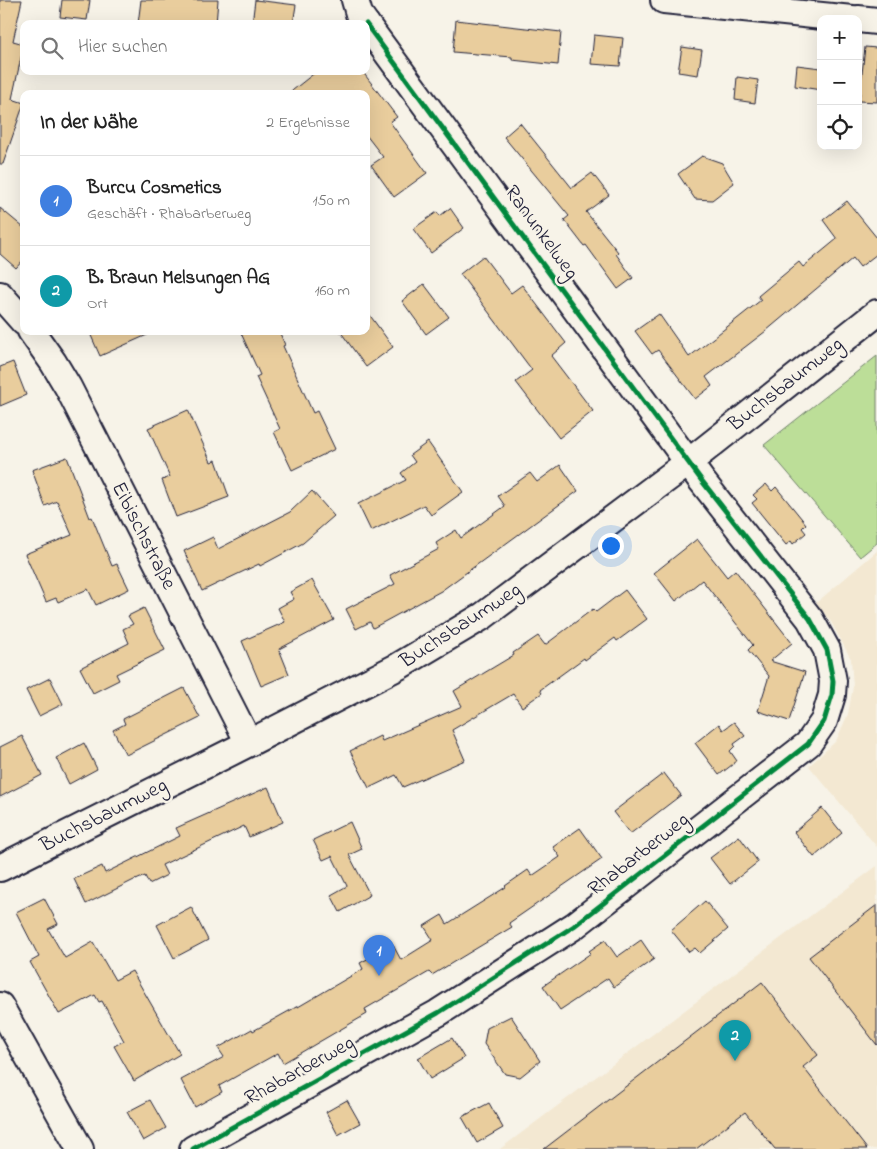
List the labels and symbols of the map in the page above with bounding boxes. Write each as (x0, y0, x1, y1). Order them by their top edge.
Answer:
street label: Ranunkelweg (495, 180, 586, 288)
street label: Buchsbaumweg (721, 330, 851, 442)
street label: Eibischstraße (103, 477, 183, 596)
your location (598, 533, 624, 559)
street label: Buchsbaumweg (394, 575, 529, 679)
street label: Buchsbaumweg (34, 771, 174, 863)
street label: Rhabarberweg (582, 806, 697, 906)
pin: 1 (363, 935, 395, 976)
pin: 2 (719, 1020, 751, 1061)
street label: Rhabarberweg (240, 1028, 361, 1115)

